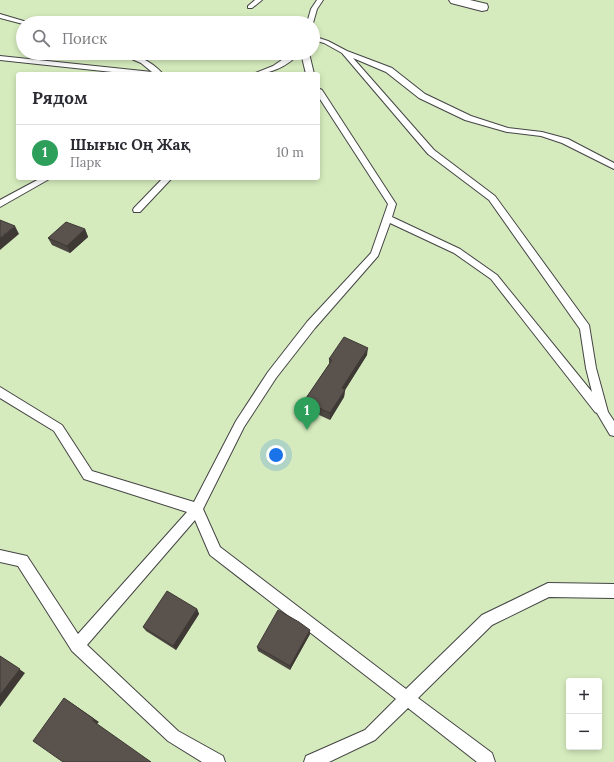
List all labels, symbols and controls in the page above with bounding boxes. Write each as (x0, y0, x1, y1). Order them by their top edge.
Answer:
search box (16, 16, 320, 60)
icon: search (30, 27, 52, 49)
text: Поиск (62, 29, 107, 48)
text: Рядом (32, 87, 88, 109)
text: Шығыс Оң Жақ (70, 135, 190, 154)
text: 1 (42, 144, 48, 161)
text: 10 m (276, 144, 304, 161)
text: Парк (70, 154, 101, 171)
pin: 1 (294, 397, 320, 430)
your location (266, 445, 286, 465)
map controls (566, 678, 602, 750)
button: + (566, 678, 602, 714)
button: − (566, 714, 602, 750)

